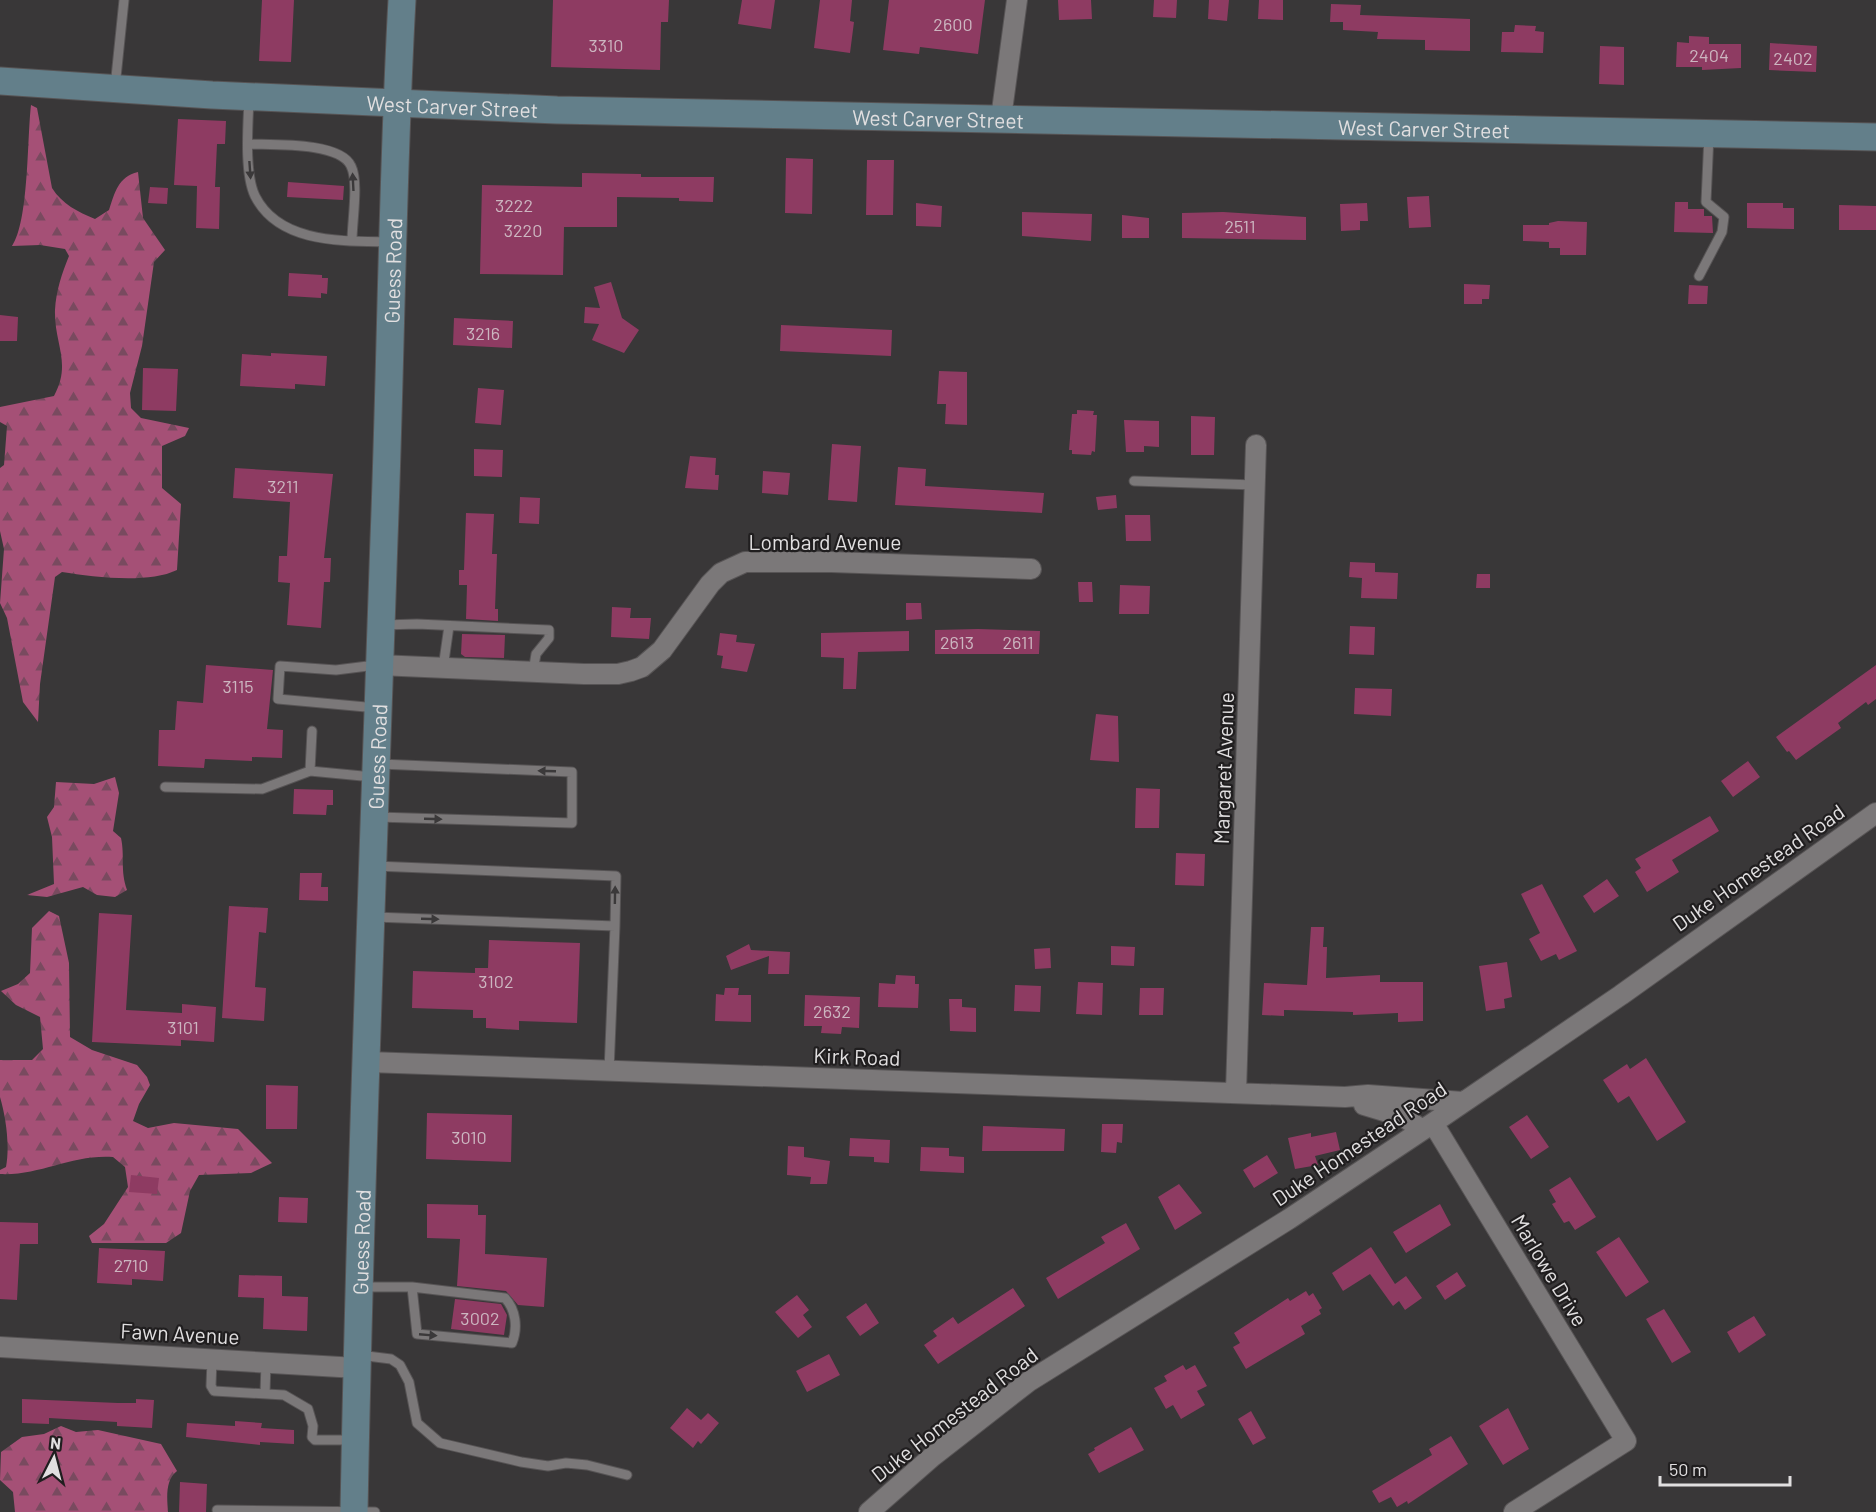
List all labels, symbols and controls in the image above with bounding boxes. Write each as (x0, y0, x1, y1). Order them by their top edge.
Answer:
house number: 2600 (933, 13, 973, 35)
house number: 3310 (589, 34, 623, 56)
house number: 2404 (1689, 44, 1729, 66)
house number: 2402 (1773, 47, 1813, 69)
street label: West Carver Street (366, 89, 539, 122)
street label: West Carver Street (852, 104, 1024, 132)
street label: West Carver Street (1338, 113, 1510, 142)
one-way arrow (246, 160, 255, 179)
one-way arrow (348, 173, 357, 192)
house number: 3222 (495, 194, 533, 216)
house number: 2511 (1224, 215, 1256, 237)
street label: Guess Road (378, 217, 406, 324)
house number: 3220 (504, 219, 542, 241)
house number: 3216 (466, 322, 500, 344)
house number: 3211 (267, 475, 299, 497)
street label: Lombard Avenue (749, 529, 901, 554)
house number: 2613 (940, 631, 974, 653)
house number: 2611 (1002, 631, 1034, 653)
house number: 3115 (222, 675, 254, 697)
street label: Margaret Avenue (1208, 691, 1238, 845)
street label: Guess Road (362, 703, 391, 810)
one-way arrow (537, 766, 556, 776)
street label: Duke Homestead Road (1667, 798, 1849, 936)
one-way arrow (423, 814, 442, 823)
one-way arrow (611, 885, 620, 904)
one-way arrow (421, 914, 440, 924)
house number: 3102 (478, 970, 514, 992)
house number: 2632 (813, 1000, 851, 1022)
house number: 3101 (167, 1016, 199, 1038)
street label: Kirk Road (813, 1042, 901, 1070)
street label: Duke Homestead Road (1267, 1076, 1451, 1210)
house number: 3010 (451, 1126, 487, 1148)
street label: Guess Road (346, 1189, 374, 1295)
street label: Marlowe Drive (1507, 1209, 1593, 1331)
house number: 2710 (114, 1254, 148, 1276)
house number: 3002 (460, 1307, 500, 1329)
street label: Fawn Avenue (120, 1317, 240, 1349)
one-way arrow (418, 1330, 437, 1340)
street label: Duke Homestead Road (866, 1341, 1042, 1487)
north arrow (24, 1428, 84, 1488)
text: N (49, 1433, 62, 1453)
scale bar (1660, 1449, 1790, 1487)
text: 50 m (1669, 1458, 1707, 1480)

